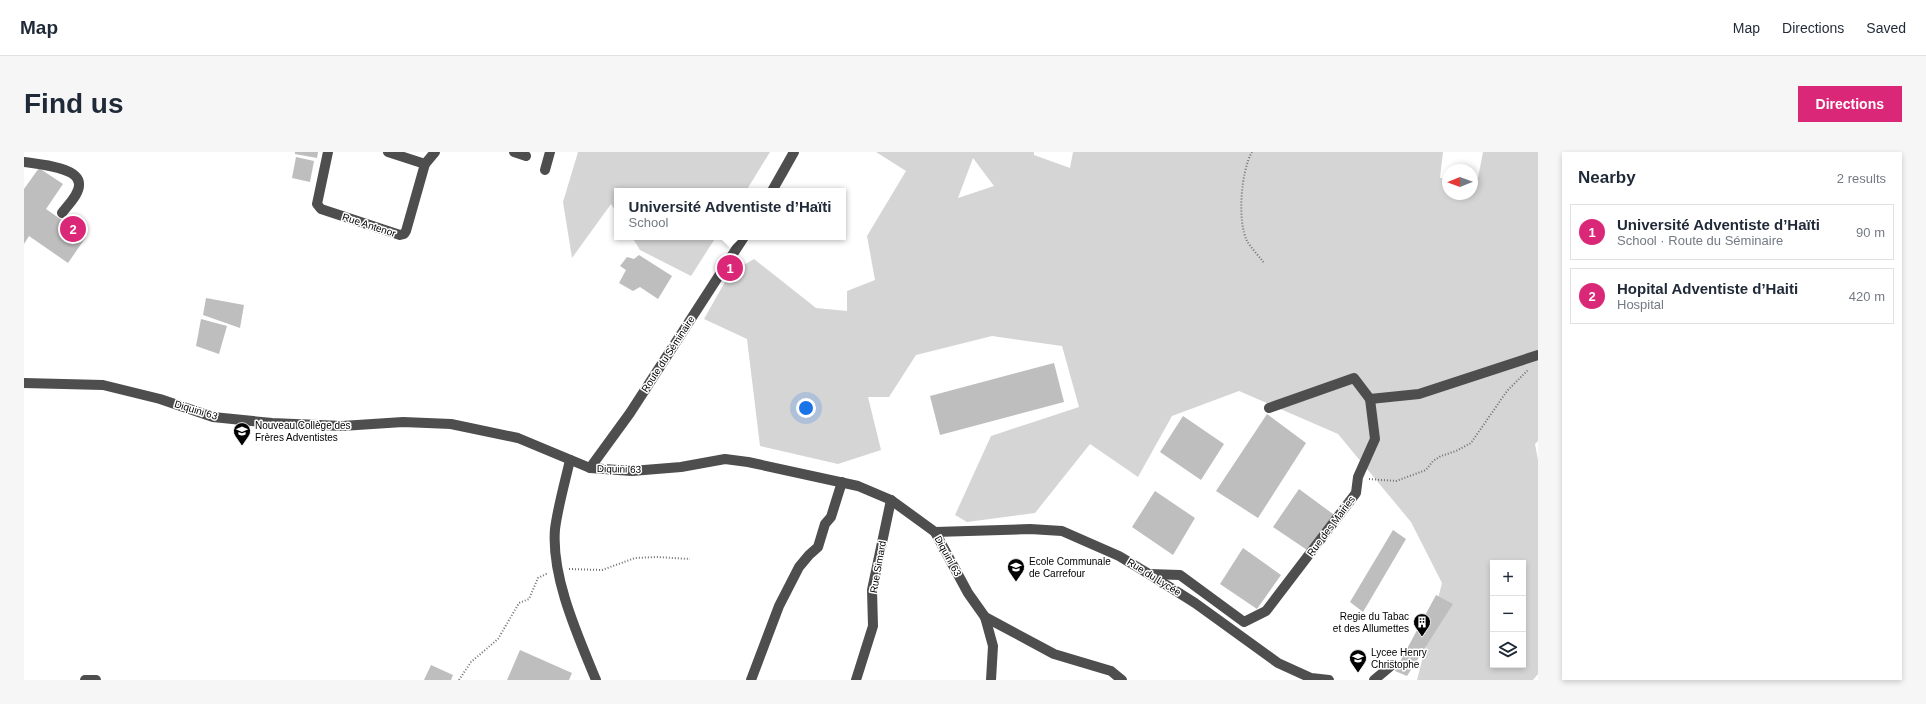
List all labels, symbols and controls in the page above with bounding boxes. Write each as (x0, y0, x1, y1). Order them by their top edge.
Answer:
text: Map (20, 17, 58, 38)
text: Map (1733, 20, 1760, 36)
text: Directions (1782, 20, 1844, 36)
text: Saved (1866, 20, 1906, 36)
button: Directions (1798, 86, 1902, 122)
text: Find us (24, 88, 124, 119)
north arrow (1442, 164, 1478, 200)
text: Nearby (1578, 168, 1636, 187)
text: 2 results (1837, 171, 1886, 186)
popup (614, 188, 846, 240)
text: Université Adventiste d’Haïti (629, 198, 831, 215)
street label: Rue Antenor (341, 211, 398, 239)
pin: 2 (60, 214, 86, 244)
text: School (629, 215, 668, 230)
text: Université Adventiste d’Haïti (1617, 216, 1820, 233)
text: 1 (1588, 225, 1596, 240)
text: 90 m (1856, 225, 1885, 240)
text: School · Route du Séminaire (1617, 233, 1783, 248)
pin: 1 (717, 253, 743, 283)
text: Hopital Adventiste d’Haiti (1617, 280, 1798, 297)
text: 2 (1588, 289, 1596, 304)
text: 420 m (1849, 289, 1885, 304)
text: Hospital (1617, 297, 1664, 312)
street label: Route du Séminaire (639, 314, 697, 394)
street label: Diquini 63 (173, 398, 219, 422)
your location (796, 398, 816, 418)
place label: Nouveau Collège des Frères Adventistes (255, 420, 351, 443)
school or university icon: Nouveau Collège des Frères Adventistes (232, 421, 252, 446)
street label: Diquini 63 (597, 463, 642, 475)
street label: Rue des Mairies (1305, 494, 1357, 558)
street label: Diquini 63 (932, 534, 964, 578)
street label: Rue Simard (868, 540, 888, 594)
place label: Ecole Communale de Carrefour (1029, 556, 1111, 579)
street label: Rue du Lycée (1125, 556, 1183, 598)
school or university icon: Ecole Communale de Carrefour (1006, 557, 1026, 582)
map controls (1490, 560, 1526, 668)
button: + (1490, 560, 1526, 596)
button: − (1490, 596, 1526, 632)
place label: Regie du Tabac et des Allumettes (1333, 611, 1409, 634)
building icon: Regie du Tabac et des Allumettes (1412, 612, 1432, 637)
button: layers (1490, 632, 1526, 668)
place label: Lycee Henry Christophe (1371, 647, 1427, 670)
school or university icon: Lycee Henry Christophe (1348, 648, 1368, 673)

